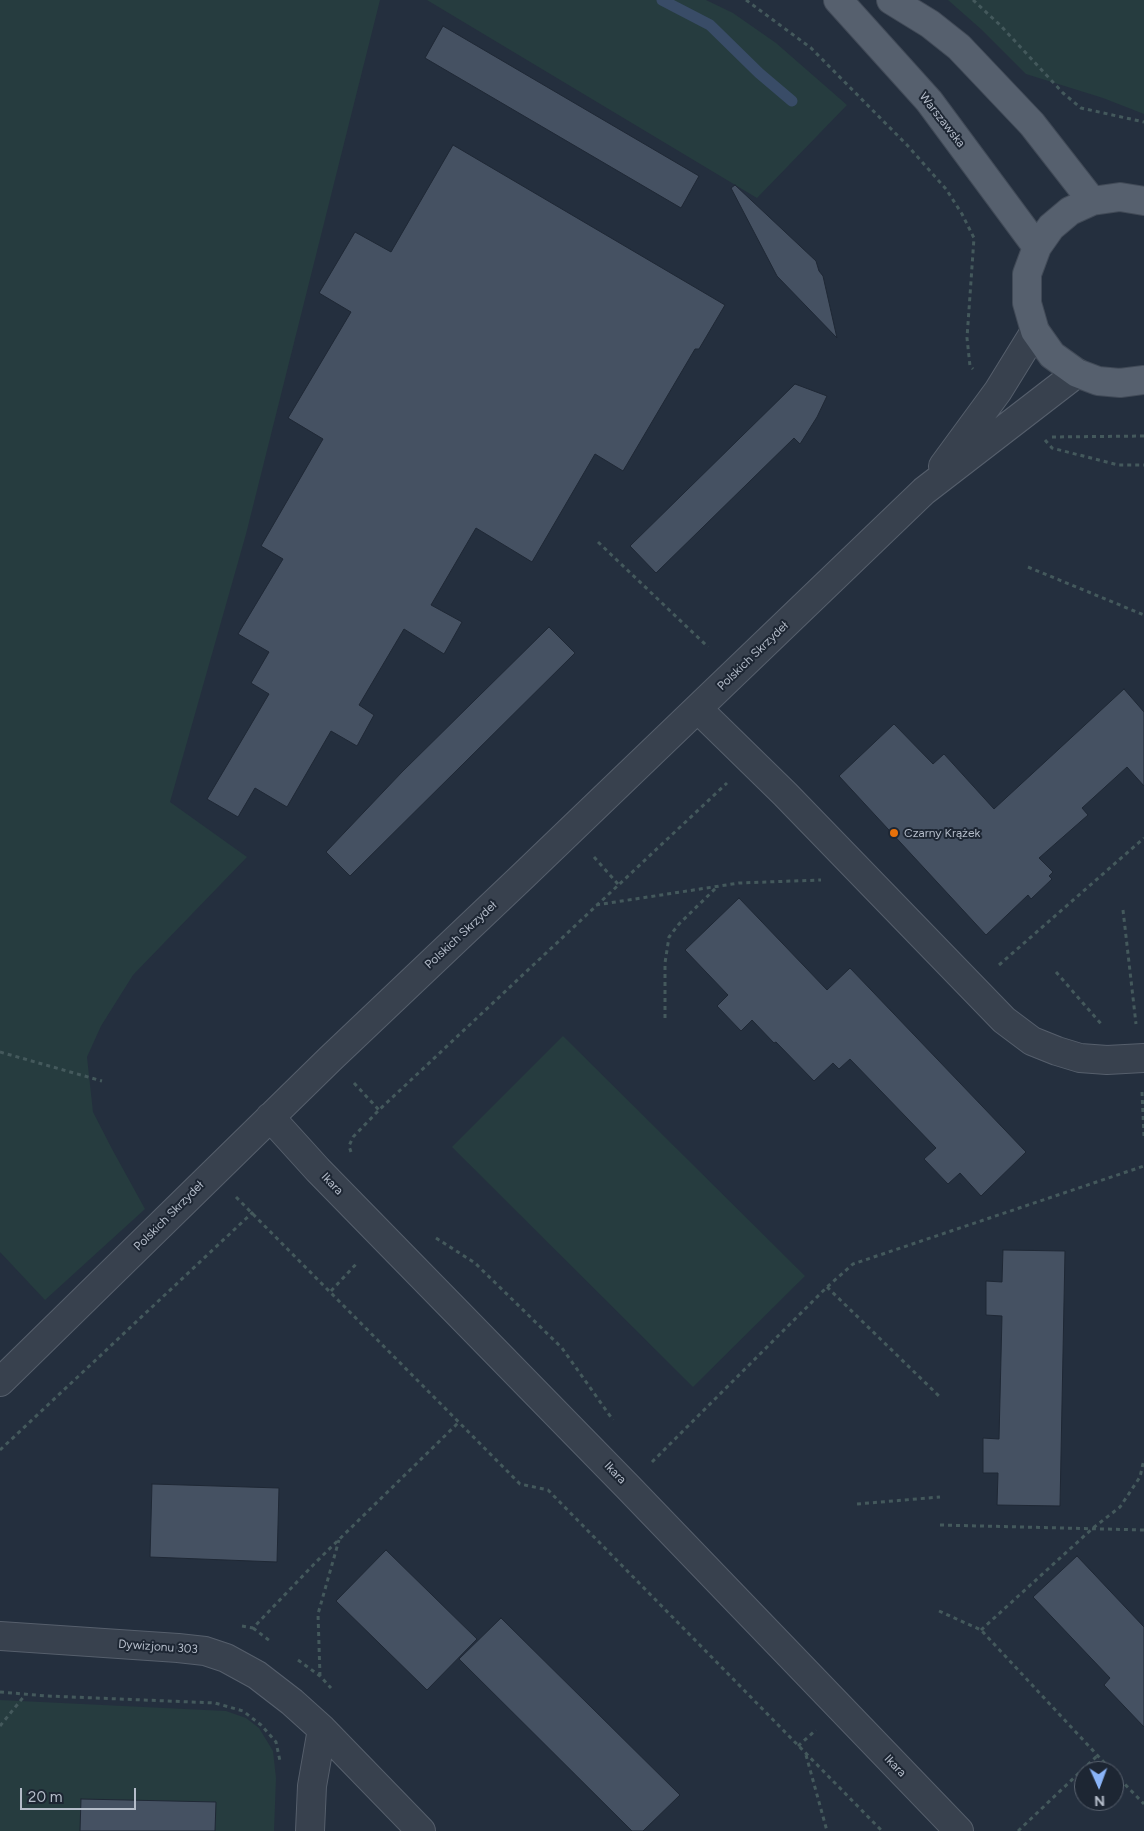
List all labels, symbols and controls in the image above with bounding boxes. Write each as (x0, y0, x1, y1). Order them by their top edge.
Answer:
street label: Warszawska (916, 90, 968, 150)
street label: Polskich Skrzydeł (715, 619, 791, 693)
place label: Czarny Krążek (904, 826, 980, 840)
marker: Czarny Krążek (888, 827, 900, 839)
street label: Polskich Skrzydeł (422, 898, 500, 972)
street label: Ikara (318, 1170, 346, 1198)
street label: Polskich Skrzydeł (131, 1178, 207, 1254)
street label: Ikara (601, 1459, 629, 1487)
street label: Dywizjonu 303 (118, 1637, 198, 1657)
street label: Ikara (881, 1752, 909, 1780)
north arrow (1074, 1761, 1124, 1811)
scale bar (22, 1778, 139, 1810)
text: 20 m (28, 1788, 62, 1806)
text: N (1094, 1792, 1105, 1809)

